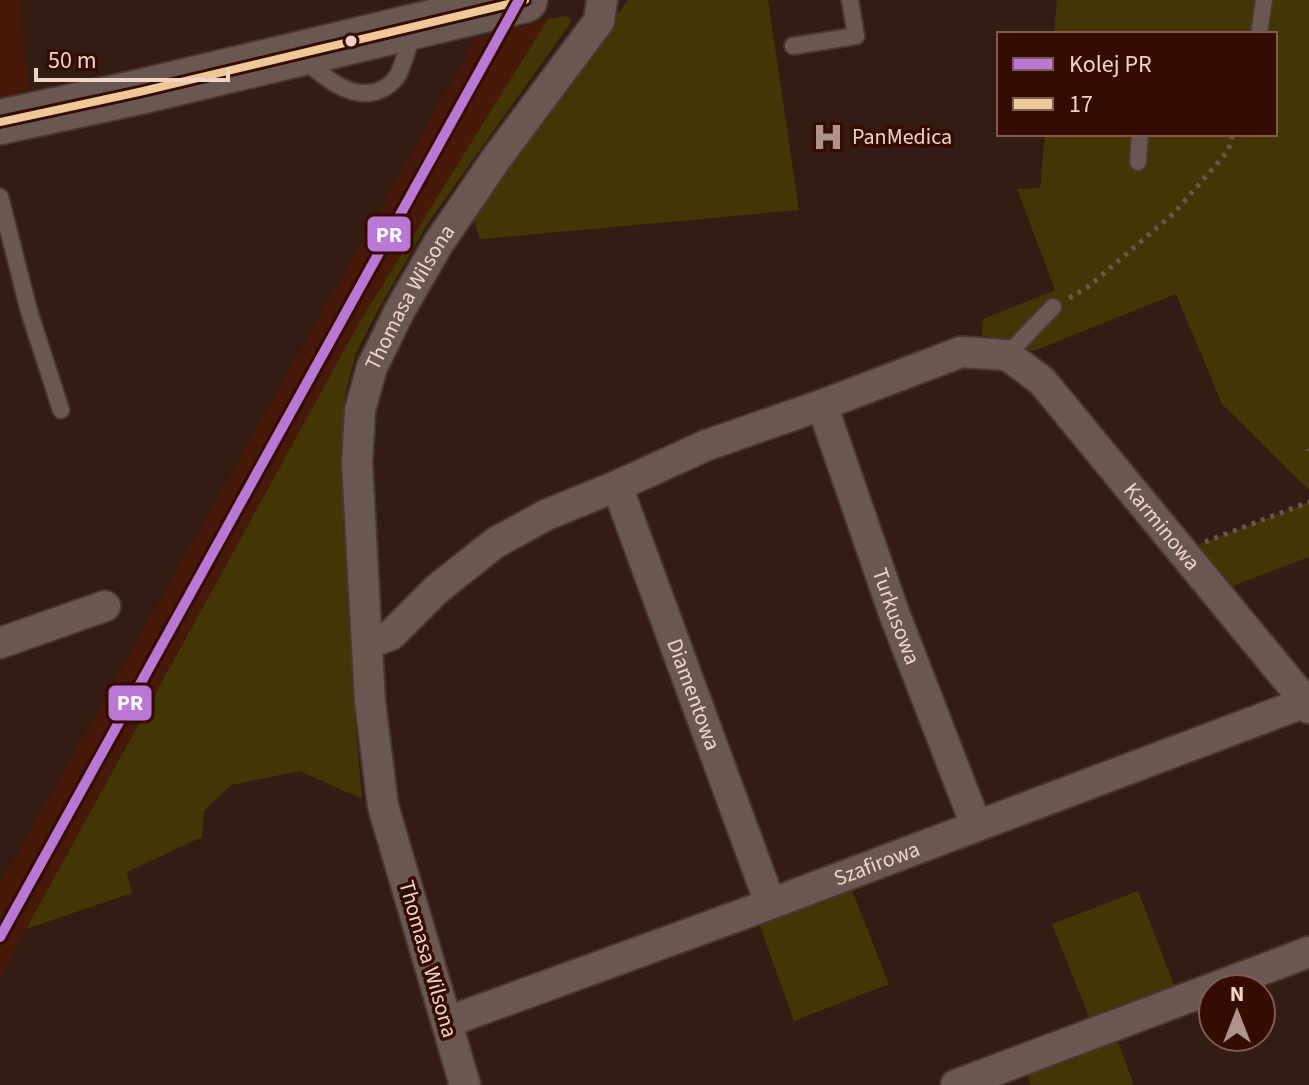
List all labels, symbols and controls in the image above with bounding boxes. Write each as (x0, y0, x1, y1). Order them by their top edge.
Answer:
scale bar (36, 32, 228, 82)
legend (997, 32, 1277, 136)
unlabelled marker (343, 33, 359, 49)
text: 50 m (48, 43, 97, 78)
text: Kolej PR (1069, 47, 1152, 82)
text: 17 (1069, 87, 1093, 122)
hospital icon: PanMedica (811, 120, 845, 154)
place label: PanMedica (852, 121, 952, 153)
line badge: PR (366, 215, 412, 253)
street label: Thomasa Wilsona (357, 218, 463, 376)
text: PR (376, 219, 403, 251)
street label: Karminowa (1116, 476, 1208, 578)
street label: Turkusowa (864, 564, 928, 669)
street label: Diamentowa (658, 634, 729, 755)
line badge: PR (107, 684, 153, 722)
text: PR (117, 687, 144, 719)
street label: Szafirowa (829, 833, 924, 894)
street label: Thomasa Wilsona (390, 877, 466, 1041)
north arrow (1197, 973, 1277, 1053)
text: N (1230, 978, 1244, 1010)

